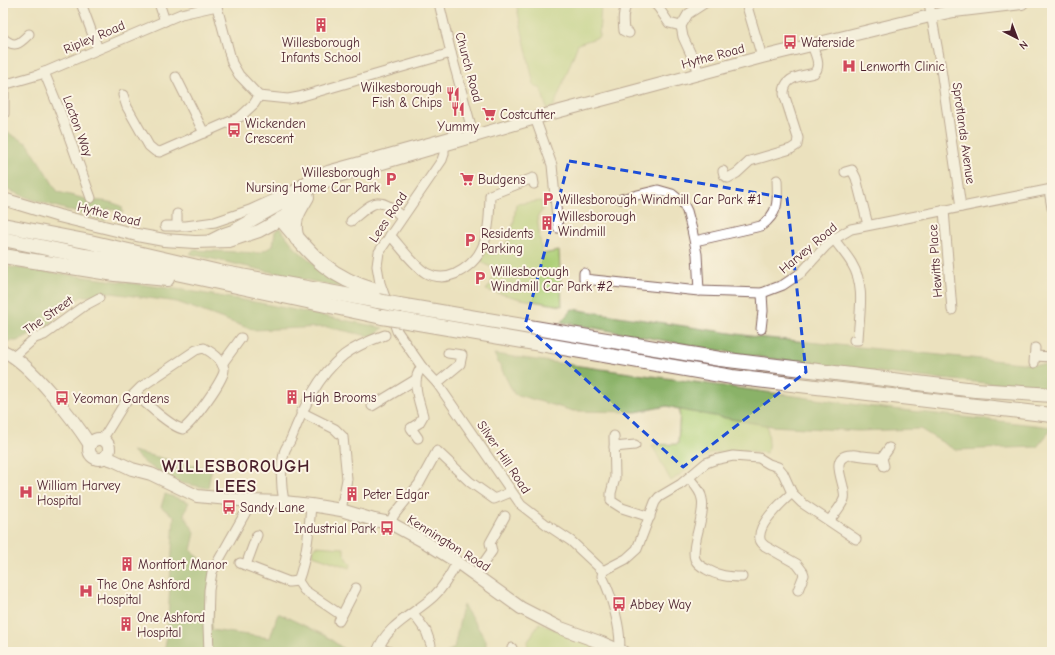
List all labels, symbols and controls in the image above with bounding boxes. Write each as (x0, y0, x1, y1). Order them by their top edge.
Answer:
street label: Ripley Road (61, 17, 127, 57)
building icon: Willesborough Infants School (313, 17, 329, 33)
north arrow (997, 18, 1037, 58)
street label: Church Road (452, 30, 486, 104)
bus stop icon: Waterside (782, 34, 798, 50)
place label: Willesborough Infants School (281, 35, 361, 65)
place label: Waterside (801, 35, 855, 50)
text: N (1016, 38, 1030, 52)
street label: Hythe Road (680, 40, 746, 72)
hospital icon: Lenworth Clinic (841, 58, 857, 74)
place label: Lenworth Clinic (860, 59, 945, 74)
place label: Wilkesborough Fish & Chips (361, 80, 442, 110)
street label: Sprotlands Avenue (949, 81, 979, 185)
restaurant icon: Wilkesborough Fish & Chips (445, 86, 461, 102)
street label: Lacton Way (60, 93, 96, 159)
restaurant icon: Yummy (450, 101, 466, 117)
supermarket icon: Costcutter (481, 106, 497, 122)
place label: Costcutter (500, 107, 556, 122)
place label: Wickenden Crescent (245, 116, 306, 146)
place label: Yummy (437, 119, 479, 134)
bus stop icon: Wickenden Crescent (226, 122, 242, 138)
place label: Willesborough Nursing Home Car Park (246, 165, 381, 195)
parking icon: Willesborough Nursing Home Car Park (383, 171, 399, 187)
supermarket icon: Budgens (459, 171, 475, 187)
place label: Budgens (478, 172, 526, 187)
street label: Lees Road (366, 189, 410, 245)
parking icon: Willesborough Windmill Car Park #1 (540, 191, 556, 207)
place label: Willesborough Windmill Car Park #1 (559, 192, 762, 207)
street label: Hythe Road (76, 199, 142, 229)
place label: Willesborough Windmill (558, 209, 636, 239)
building icon: Willesborough Windmill (539, 215, 555, 231)
street label: Harvey Road (776, 219, 840, 277)
street label: Hewitts Place (925, 223, 945, 298)
place label: Residents Parking (481, 226, 533, 256)
parking icon: Residents Parking (462, 232, 478, 248)
place label: Willesborough Windmill Car Park #2 (491, 264, 613, 294)
parking icon: Willesborough Windmill Car Park #2 (472, 270, 488, 286)
street label: The Street (20, 292, 77, 338)
building icon: High Brooms (284, 389, 300, 405)
bus stop icon: Yeoman Gardens (54, 390, 70, 406)
place label: High Brooms (303, 390, 376, 405)
place label: Yeoman Gardens (73, 391, 169, 406)
street label: Silver Hill Road (474, 418, 534, 496)
district label: WILLESBOROUGH LEES (162, 457, 310, 496)
place label: William Harvey Hospital (37, 478, 121, 508)
hospital icon: William Harvey Hospital (18, 484, 34, 500)
building icon: Peter Edgar (344, 486, 360, 502)
place label: Peter Edgar (363, 487, 430, 502)
bus stop icon: Sandy Lane (221, 499, 237, 515)
place label: Sandy Lane (240, 500, 305, 515)
street label: Kennington Road (405, 511, 493, 575)
bus stop icon: Industrial Park (379, 520, 395, 536)
place label: Industrial Park (294, 521, 377, 536)
building icon: Montfort Manor (119, 556, 135, 572)
place label: Montfort Manor (138, 557, 228, 572)
place label: The One Ashford Hospital (97, 577, 190, 607)
hospital icon: The One Ashford Hospital (78, 583, 94, 599)
bus stop icon: Abbey Way (611, 596, 627, 612)
place label: Abbey Way (630, 597, 691, 612)
place label: One Ashford Hospital (137, 610, 205, 640)
building icon: One Ashford Hospital (118, 616, 134, 632)

